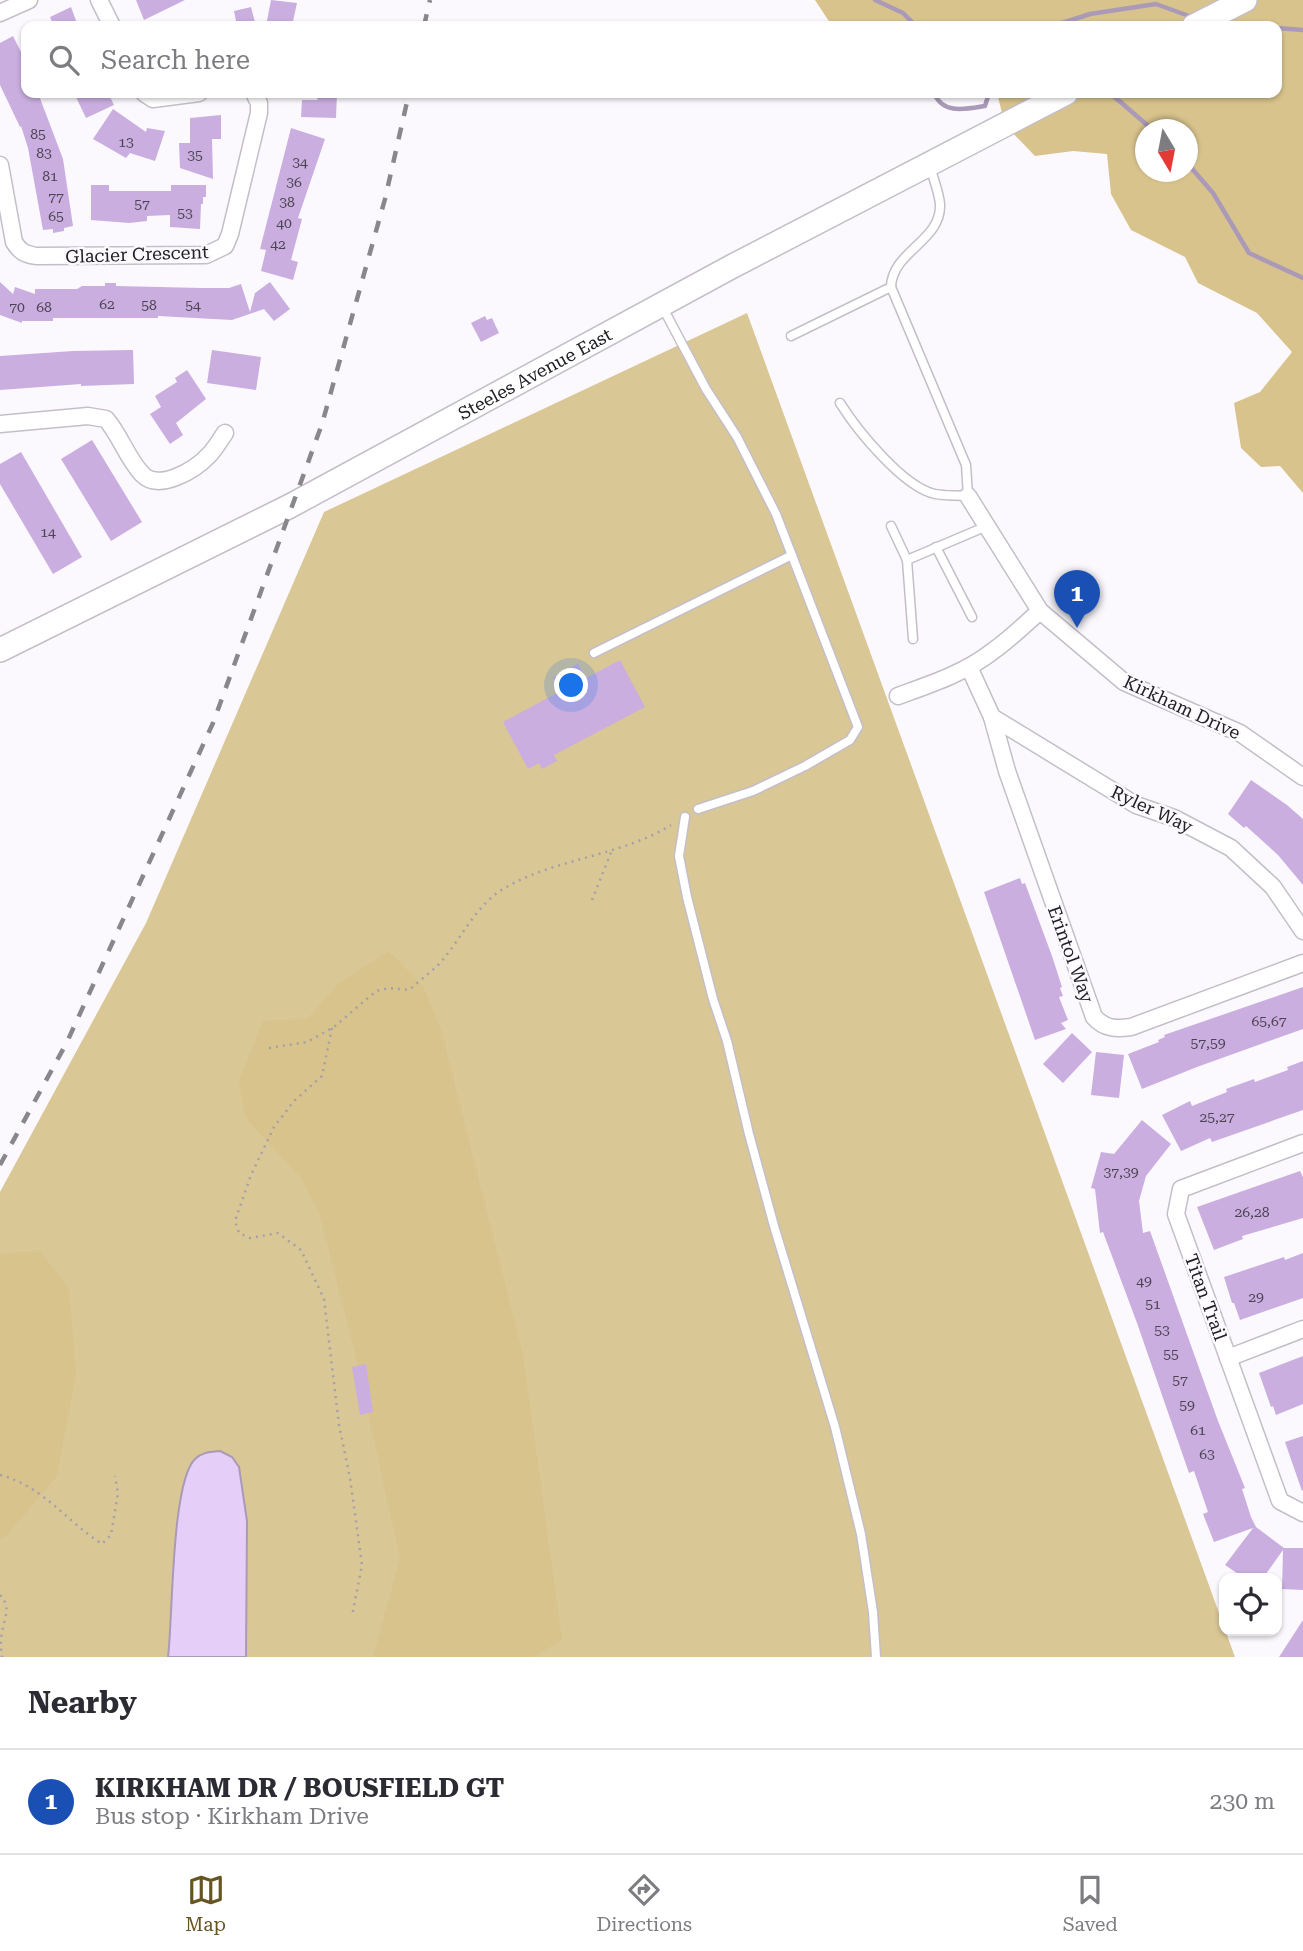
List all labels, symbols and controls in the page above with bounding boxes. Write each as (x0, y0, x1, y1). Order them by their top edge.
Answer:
search box (21, 21, 1282, 98)
icon: search (45, 41, 83, 79)
text: Search here (101, 45, 250, 75)
north arrow (1135, 119, 1198, 182)
house number: 85 (30, 126, 46, 142)
house number: 13 (118, 134, 134, 150)
house number: 83 (36, 145, 52, 161)
house number: 35 (187, 147, 203, 163)
house number: 34 (292, 154, 308, 170)
house number: 81 (42, 168, 58, 184)
house number: 36 (286, 174, 302, 190)
house number: 77 (48, 189, 64, 205)
house number: 38 (279, 194, 295, 210)
house number: 57 (134, 196, 150, 212)
house number: 53 (177, 205, 193, 221)
house number: 65 (48, 208, 64, 224)
house number: 40 (276, 215, 292, 231)
house number: 42 (270, 236, 286, 252)
street label: Glacier Crescent (65, 241, 209, 267)
house number: 62 (99, 296, 115, 312)
house number: 58 (141, 297, 157, 313)
house number: 54 (185, 297, 201, 313)
house number: 70 (9, 299, 25, 315)
house number: 68 (36, 299, 52, 315)
street label: Steeles Avenue East (454, 323, 615, 424)
house number: 14 (40, 524, 56, 540)
pin: 1 (1054, 570, 1100, 628)
your location (554, 668, 588, 702)
street label: Kirkham Drive (1120, 671, 1244, 743)
street label: Ryler Way (1108, 781, 1196, 837)
street label: Erintol Way (1044, 903, 1098, 1006)
house number: 65,67 (1251, 1013, 1287, 1029)
house number: 57,59 (1190, 1035, 1226, 1051)
house number: 25,27 (1199, 1109, 1235, 1125)
house number: 37,39 (1103, 1164, 1139, 1180)
house number: 26,28 (1234, 1204, 1270, 1220)
street label: Titan Trail (1181, 1251, 1231, 1344)
house number: 49 (1136, 1273, 1152, 1289)
house number: 29 (1248, 1289, 1264, 1305)
house number: 51 (1145, 1296, 1161, 1312)
house number: 53 (1154, 1322, 1170, 1338)
house number: 55 (1163, 1346, 1179, 1362)
house number: 57 (1172, 1372, 1188, 1388)
house number: 59 (1179, 1397, 1195, 1413)
house number: 61 (1190, 1422, 1206, 1438)
house number: 63 (1199, 1446, 1215, 1462)
map controls (1219, 1573, 1282, 1636)
button: locate (1219, 1573, 1282, 1636)
text: Nearby (28, 1685, 137, 1720)
text: KIRKHAM DR / BOUSFIELD GT (95, 1773, 504, 1803)
text: 1 (45, 1788, 57, 1815)
text: 230 m (1210, 1788, 1275, 1815)
text: Bus stop · Kirkham Drive (95, 1803, 369, 1830)
tab: Map (185, 1871, 226, 1936)
tab: Directions (596, 1871, 692, 1936)
tab: Saved (1063, 1871, 1118, 1936)

